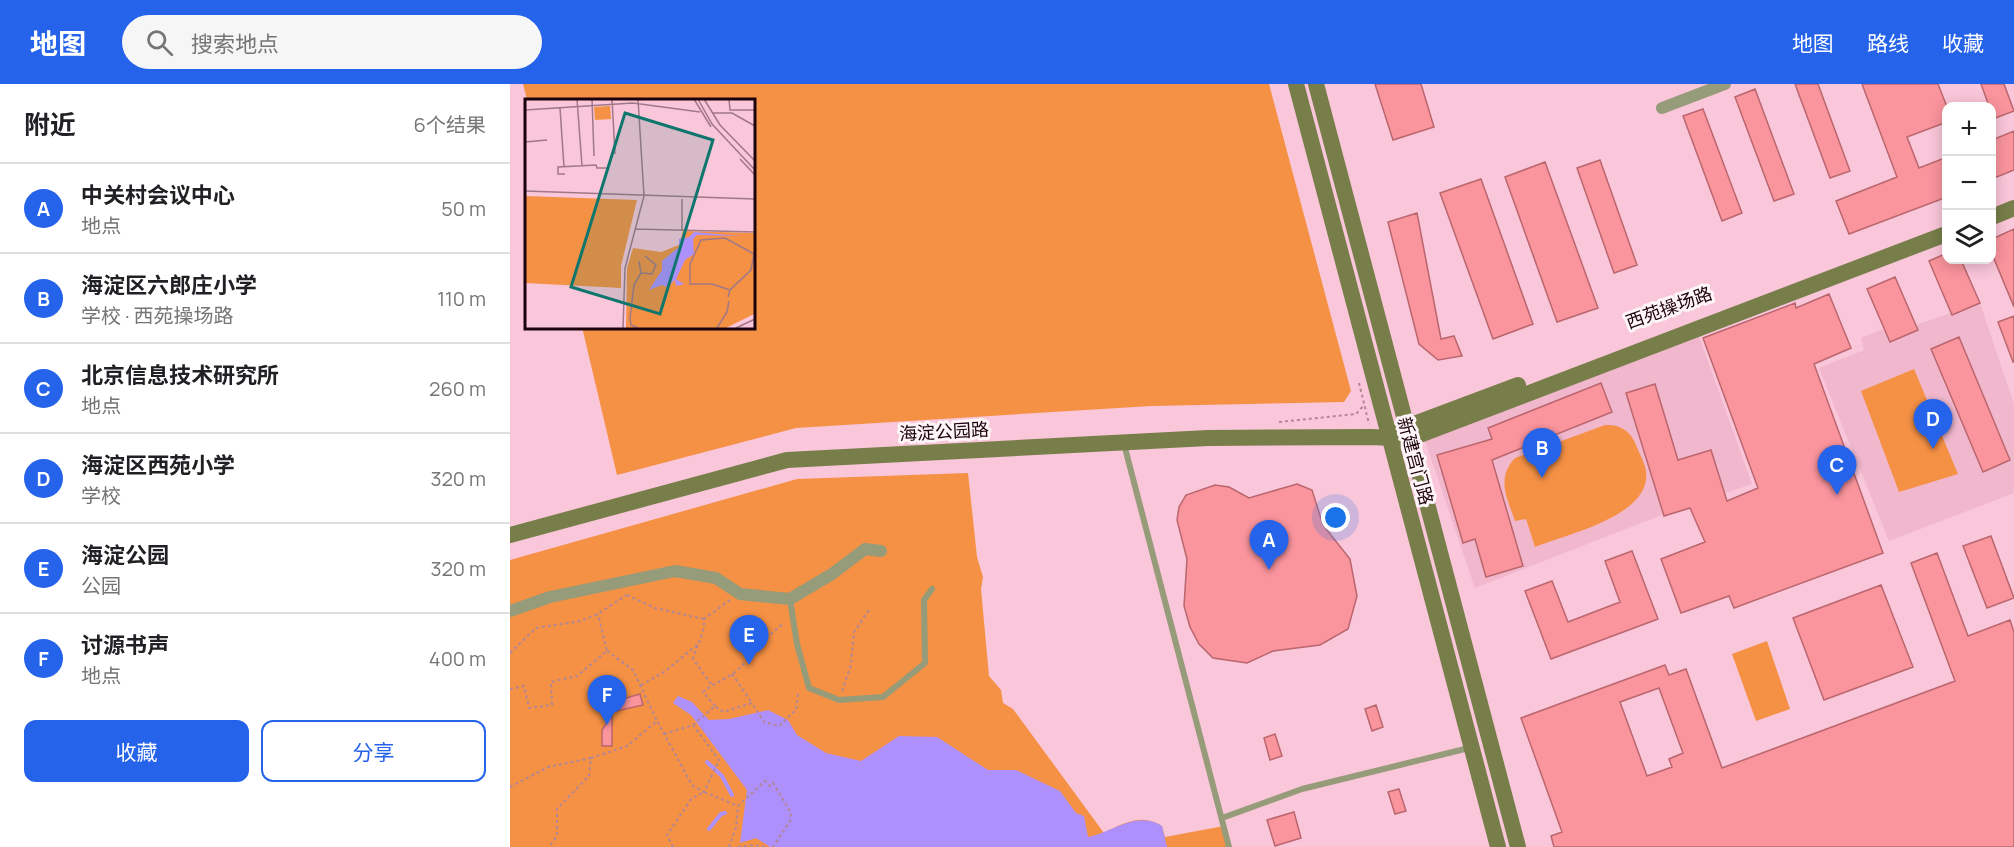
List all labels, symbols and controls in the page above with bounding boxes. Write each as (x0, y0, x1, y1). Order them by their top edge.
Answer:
search box (122, 15, 542, 69)
text: 地图 (30, 24, 86, 62)
icon: search (143, 26, 176, 59)
text: 搜索地点 (191, 29, 279, 59)
text: 地图 (1792, 29, 1834, 57)
text: 路线 (1867, 29, 1909, 57)
text: 收藏 (1942, 29, 1984, 57)
inset map (525, 99, 754, 328)
map controls (1942, 102, 1996, 264)
button: + (1942, 102, 1996, 156)
text: 附近 (24, 106, 76, 142)
text: 6个结果 (414, 111, 486, 138)
button: − (1942, 156, 1996, 210)
text: 中关村会议中心 (81, 180, 235, 210)
text: A (37, 195, 50, 222)
text: 50 m (441, 195, 486, 222)
button: layers (1942, 210, 1996, 264)
text: 地点 (81, 212, 121, 239)
text: 海淀区六郎庄小学 (81, 270, 257, 300)
street label: 西苑操场路 (1622, 280, 1715, 334)
text: B (37, 285, 50, 312)
text: 110 m (437, 285, 486, 312)
text: 学校 · 西苑操场路 (81, 302, 234, 329)
text: 北京信息技术研究所 (81, 360, 279, 390)
text: C (36, 375, 51, 402)
text: 260 m (429, 375, 486, 402)
text: 地点 (81, 392, 121, 419)
pin: D (1914, 400, 1952, 449)
street label: 新建宫门路 (1393, 414, 1439, 507)
street label: 海淀公园路 (898, 417, 990, 445)
pin: B (1522, 428, 1562, 478)
pin: C (1818, 446, 1856, 495)
text: 海淀区西苑小学 (81, 450, 235, 480)
text: D (36, 465, 51, 492)
text: 320 m (430, 465, 486, 492)
text: 学校 (81, 482, 121, 509)
your location (1321, 503, 1350, 532)
pin: A (1250, 520, 1288, 570)
text: 海淀公园 (81, 540, 169, 570)
text: E (38, 555, 49, 582)
text: 320 m (430, 555, 486, 582)
text: 公园 (81, 572, 121, 599)
pin: E (730, 616, 768, 665)
text: 讨源书声 (81, 630, 169, 660)
text: F (38, 645, 49, 672)
text: 400 m (429, 645, 486, 672)
text: 地点 (81, 662, 121, 689)
pin: F (588, 676, 626, 725)
button: 收藏 (24, 720, 249, 782)
button: 分享 (261, 720, 486, 782)

